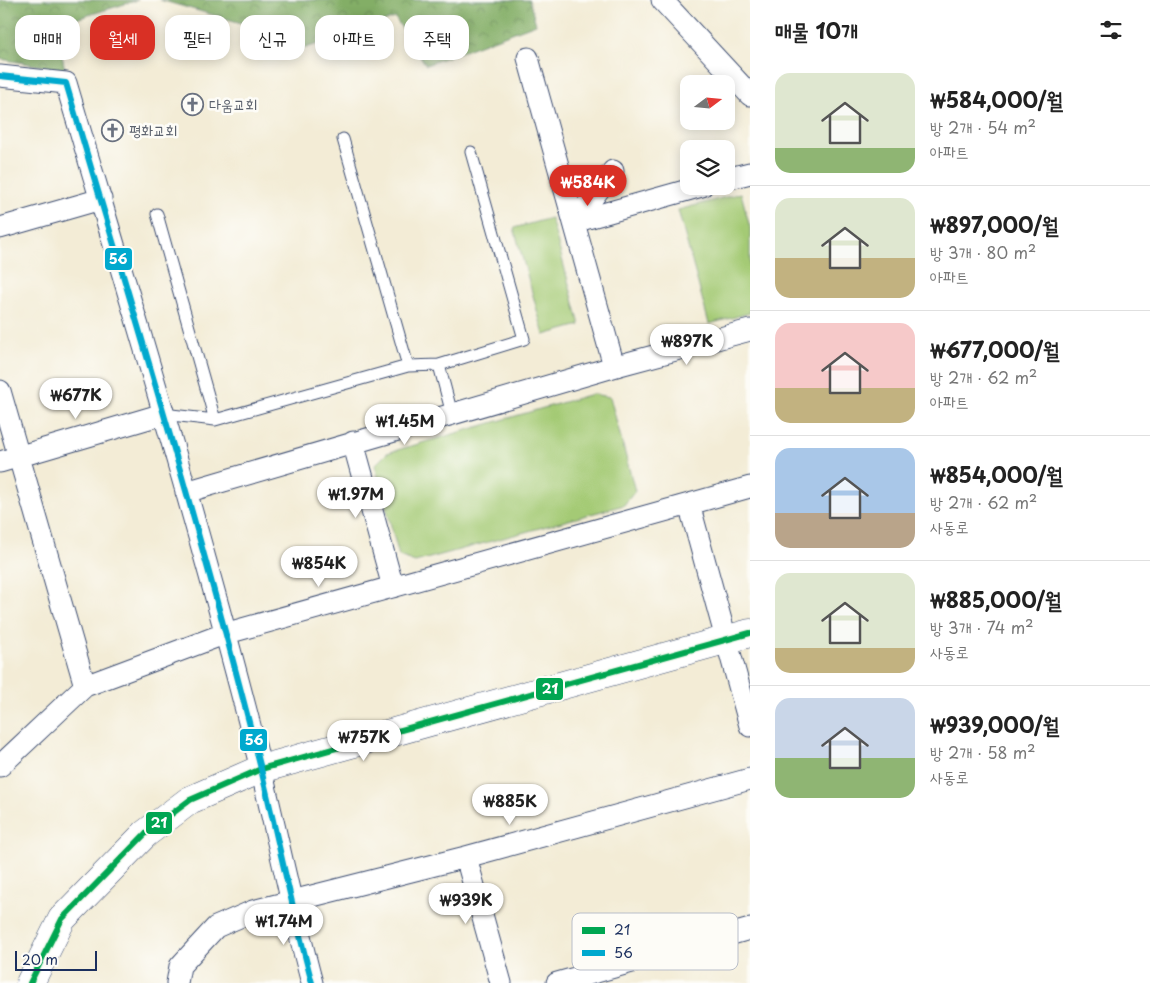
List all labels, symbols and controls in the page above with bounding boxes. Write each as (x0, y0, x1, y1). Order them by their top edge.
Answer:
text: 매물 10개 (775, 14, 858, 46)
chip: 매매 (15, 15, 80, 60)
chip: 월세 (90, 15, 155, 60)
chip: 필터 (165, 15, 230, 60)
chip: 신규 (240, 15, 305, 60)
chip: 아파트 (315, 15, 394, 60)
chip: 주택 (404, 15, 469, 60)
icon: filters (1097, 16, 1125, 44)
north arrow (680, 75, 735, 130)
map controls (680, 75, 735, 195)
text: ₩584,000/월 (930, 83, 1063, 115)
place label: 다움교회 (209, 92, 257, 115)
church icon: 다움교회 (181, 93, 205, 117)
icon: home (815, 93, 875, 153)
text: 방 2개 · 54 m² (930, 115, 1036, 139)
place label: 평화교회 (129, 118, 177, 141)
church icon: 평화교회 (101, 119, 125, 143)
text: 아파트 (930, 139, 969, 163)
button: layers (680, 140, 735, 195)
pin: ₩584K (553, 164, 623, 207)
text: ₩584K (561, 169, 615, 193)
text: ₩897,000/월 (930, 208, 1059, 240)
icon: home (815, 218, 875, 278)
text: 방 3개 · 80 m² (930, 240, 1036, 264)
line badge: 56 (104, 247, 133, 271)
text: 56 (109, 248, 128, 269)
text: 아파트 (930, 264, 969, 288)
pin: ₩897K (652, 324, 722, 366)
text: ₩897K (661, 328, 713, 352)
text: ₩677,000/월 (930, 333, 1060, 365)
icon: home (815, 343, 875, 403)
text: 방 2개 · 62 m² (930, 365, 1037, 389)
pin: ₩677K (41, 378, 111, 420)
text: ₩677K (50, 382, 102, 406)
text: 아파트 (930, 389, 969, 413)
pin: ₩1.45M (364, 404, 446, 446)
text: ₩1.45M (376, 408, 434, 432)
text: ₩854,000/월 (930, 458, 1063, 490)
icon: home (815, 468, 875, 528)
pin: ₩1.97M (315, 476, 397, 519)
text: ₩1.97M (328, 481, 384, 505)
text: 방 2개 · 62 m² (930, 490, 1037, 514)
text: 사동로 (930, 514, 969, 538)
pin: ₩854K (284, 546, 354, 588)
text: ₩854K (292, 550, 346, 574)
text: ₩885,000/월 (930, 583, 1062, 615)
icon: home (815, 593, 875, 653)
text: 방 3개 · 74 m² (930, 615, 1033, 639)
text: 사동로 (930, 639, 969, 663)
line badge: 21 (535, 677, 564, 701)
text: 21 (542, 678, 559, 699)
text: ₩939,000/월 (930, 708, 1060, 740)
icon: home (815, 718, 875, 778)
pin: ₩757K (329, 720, 399, 762)
text: ₩757K (338, 724, 390, 748)
line badge: 56 (239, 728, 268, 752)
text: 56 (245, 729, 264, 750)
text: 방 2개 · 58 m² (930, 740, 1036, 764)
text: 사동로 (930, 764, 969, 788)
pin: ₩885K (475, 784, 545, 826)
text: ₩885K (483, 788, 537, 812)
line badge: 21 (145, 811, 173, 835)
text: 21 (151, 812, 168, 833)
pin: ₩939K (431, 882, 501, 925)
text: ₩939K (440, 887, 492, 911)
pin: ₩1.74M (243, 904, 325, 946)
text: ₩1.74M (255, 908, 313, 932)
legend (572, 913, 738, 970)
text: 21 (614, 919, 630, 940)
text: 56 (614, 942, 633, 963)
scale bar (15, 948, 98, 971)
text: 20 m (22, 949, 58, 970)

